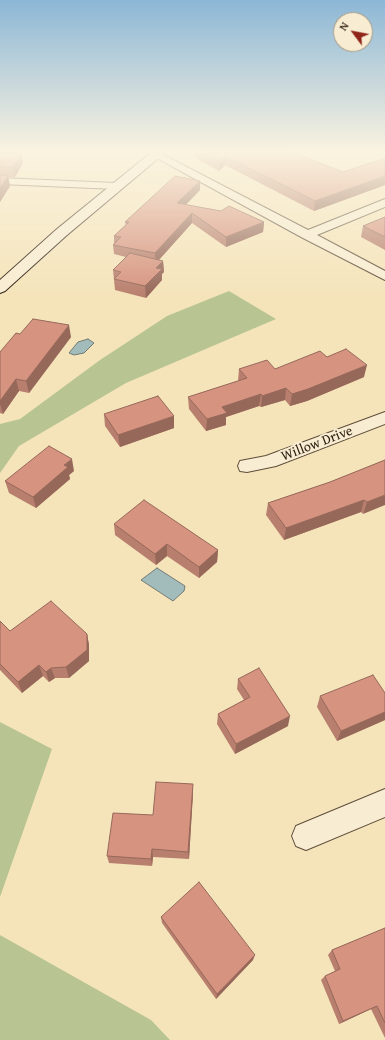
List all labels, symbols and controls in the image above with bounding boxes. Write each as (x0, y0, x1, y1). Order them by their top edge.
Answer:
north arrow (333, 12, 373, 52)
text: N (335, 19, 352, 34)
street label: Willow Drive (279, 423, 355, 465)

